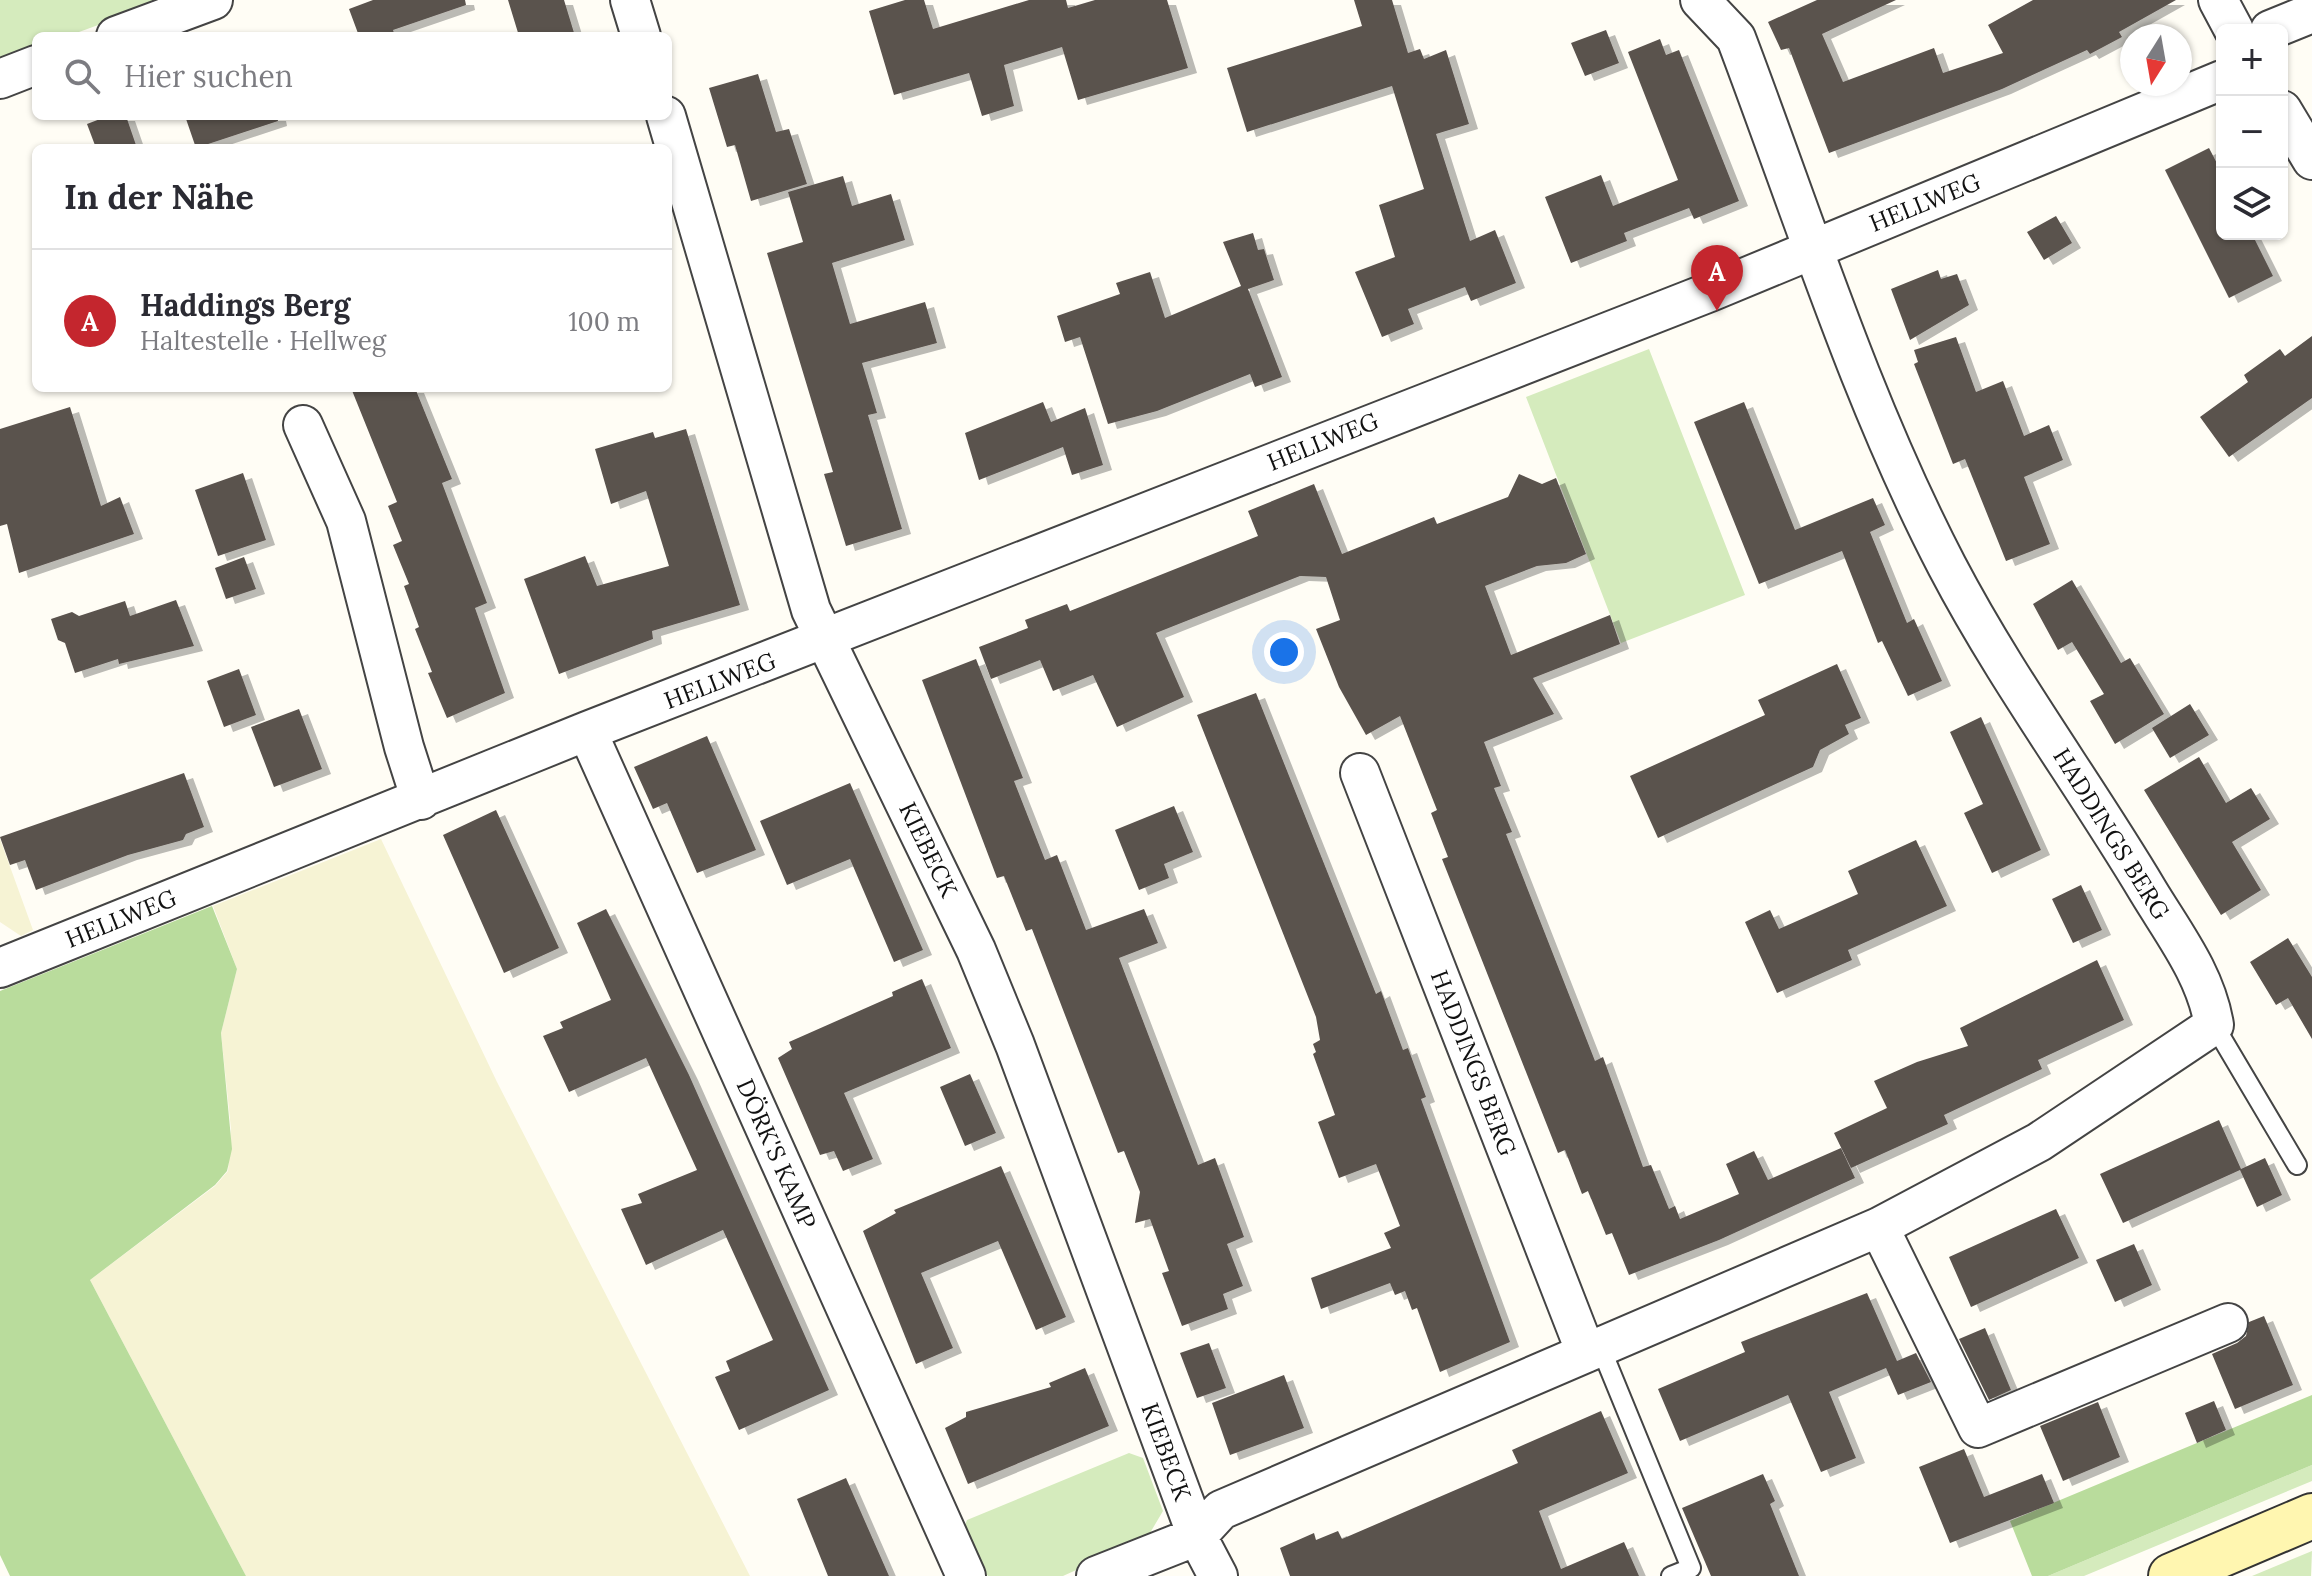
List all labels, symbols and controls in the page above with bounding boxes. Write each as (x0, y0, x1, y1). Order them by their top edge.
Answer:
north arrow (2120, 24, 2192, 96)
map controls (2216, 24, 2288, 240)
button: + (2216, 24, 2288, 96)
search box (32, 32, 672, 120)
icon: search (60, 54, 104, 98)
text: Hier suchen (124, 57, 293, 95)
button: − (2216, 96, 2288, 168)
street label: HELLWEG (1865, 166, 1985, 239)
button: layers (2216, 168, 2288, 240)
text: In der Nähe (64, 175, 254, 218)
pin: A (1691, 245, 1743, 311)
text: Haddings Berg (140, 286, 350, 324)
text: A (81, 305, 99, 338)
text: 100 m (568, 305, 640, 338)
text: Haltestelle · Hellweg (140, 324, 386, 357)
street label: HELLWEG (1263, 405, 1383, 478)
your location (1264, 632, 1304, 672)
street label: HELLWEG (660, 645, 780, 716)
street label: HADDINGS BERG (2046, 742, 2177, 925)
street label: KIEBECK (892, 797, 965, 903)
street label: HELLWEG (61, 882, 181, 955)
street label: HADDINGS BERG (1424, 966, 1523, 1160)
street label: DÖRK'S KAMP (730, 1074, 823, 1234)
street label: KIEBECK (1134, 1399, 1199, 1506)

